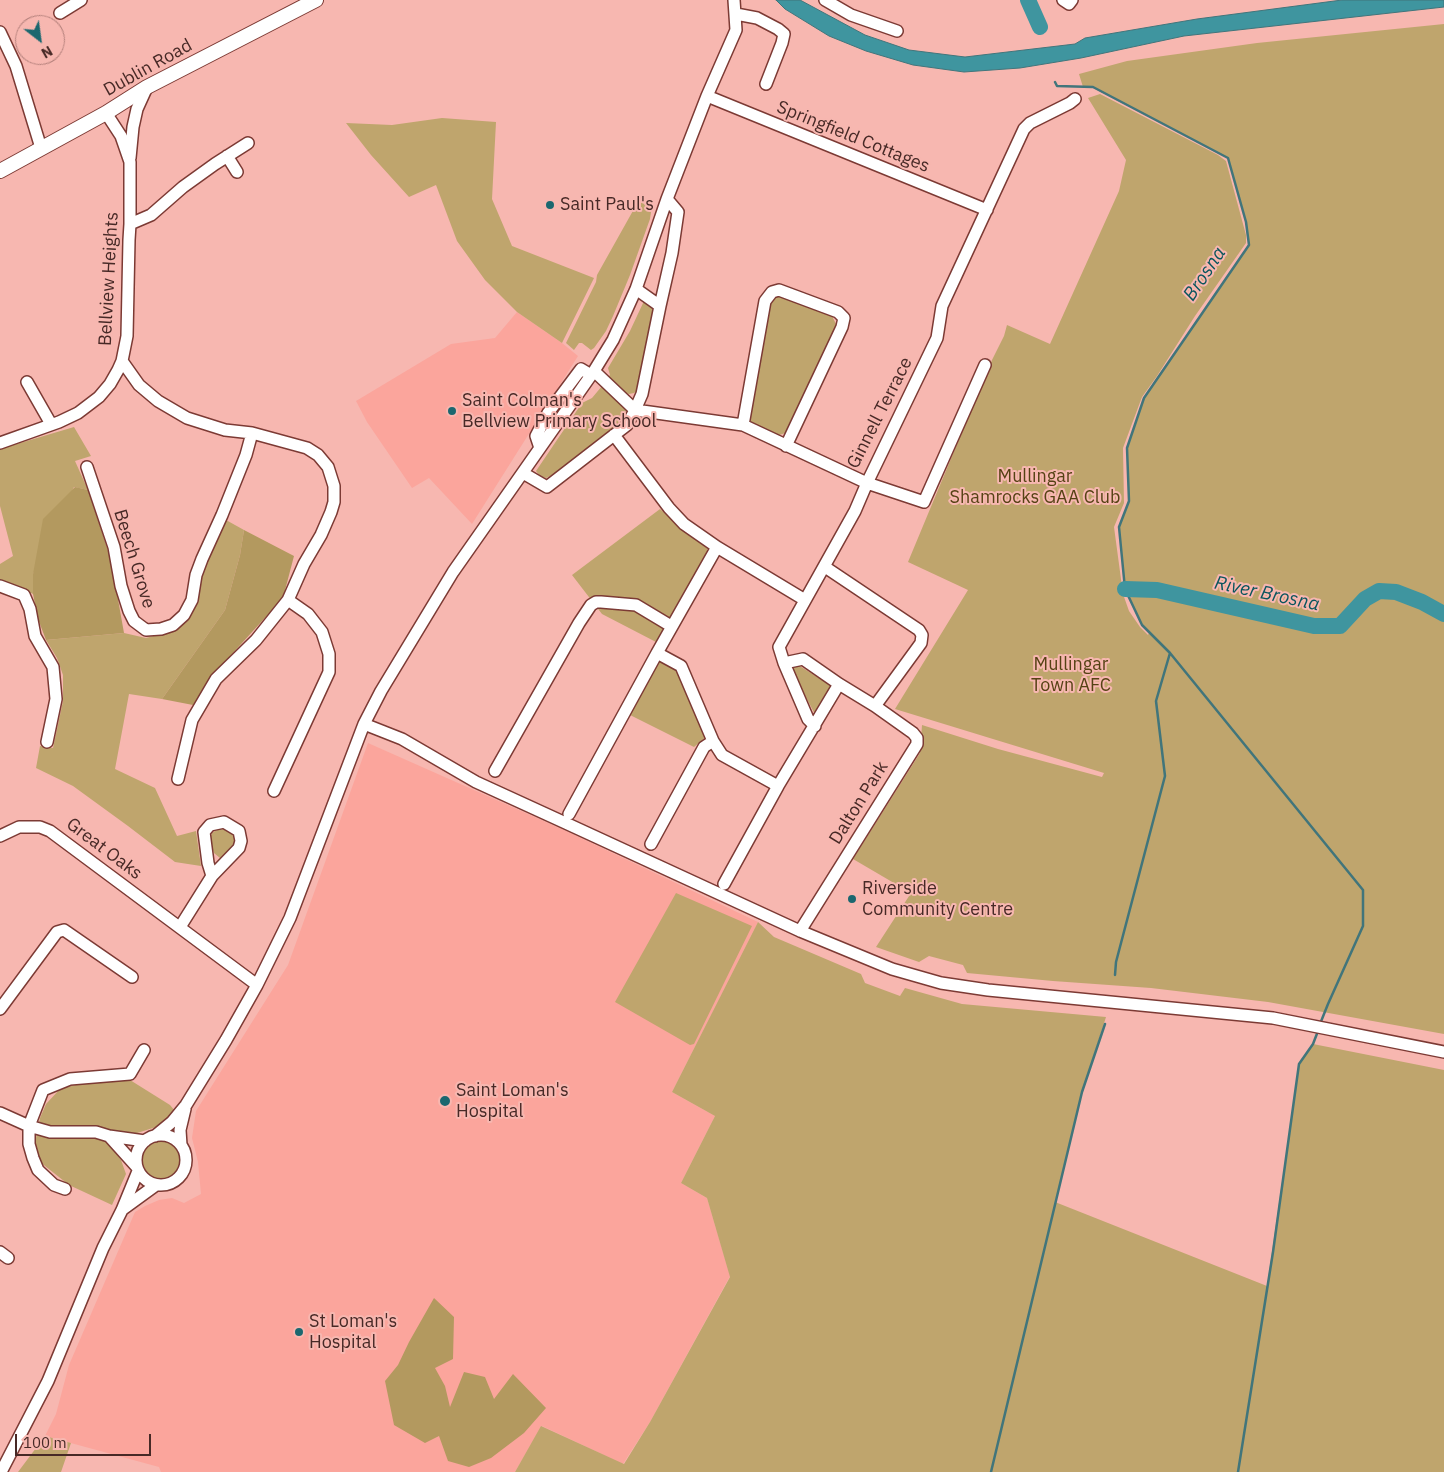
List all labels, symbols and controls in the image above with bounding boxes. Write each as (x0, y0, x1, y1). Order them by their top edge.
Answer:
north arrow (15, 15, 65, 65)
street label: Dublin Road (100, 35, 196, 101)
text: N (38, 42, 56, 62)
street label: Springfield Cottages (773, 96, 933, 178)
place label: Saint Paul's (560, 194, 654, 216)
marker: Saint Paul's (544, 199, 556, 211)
street label: Bellview Heights (95, 211, 123, 347)
water label: Brosna (1179, 243, 1231, 305)
street label: Ginnell Terrace (843, 354, 917, 472)
place label: Saint Colman's Bellview Primary School (462, 390, 656, 432)
marker: Saint Colman's Bellview Primary School (446, 405, 458, 417)
park label: Mullingar Shamrocks GAA Club (950, 466, 1120, 508)
street label: Beech Grove (109, 507, 159, 611)
water label: River Brosna (1212, 572, 1322, 616)
park label: Mullingar Town AFC (1031, 654, 1111, 696)
street label: Dalton Park (825, 758, 893, 848)
street label: Great Oaks (62, 813, 146, 885)
place label: Riverside Community Centre (862, 878, 1013, 921)
marker: Riverside Community Centre (846, 893, 858, 905)
place label: Saint Loman's Hospital (456, 1080, 569, 1122)
marker: Saint Loman's Hospital (438, 1094, 452, 1108)
place label: St Loman's Hospital (309, 1311, 397, 1354)
marker: St Loman's Hospital (293, 1326, 305, 1338)
scale bar (18, 1424, 154, 1456)
text: 100 m (23, 1433, 67, 1452)

